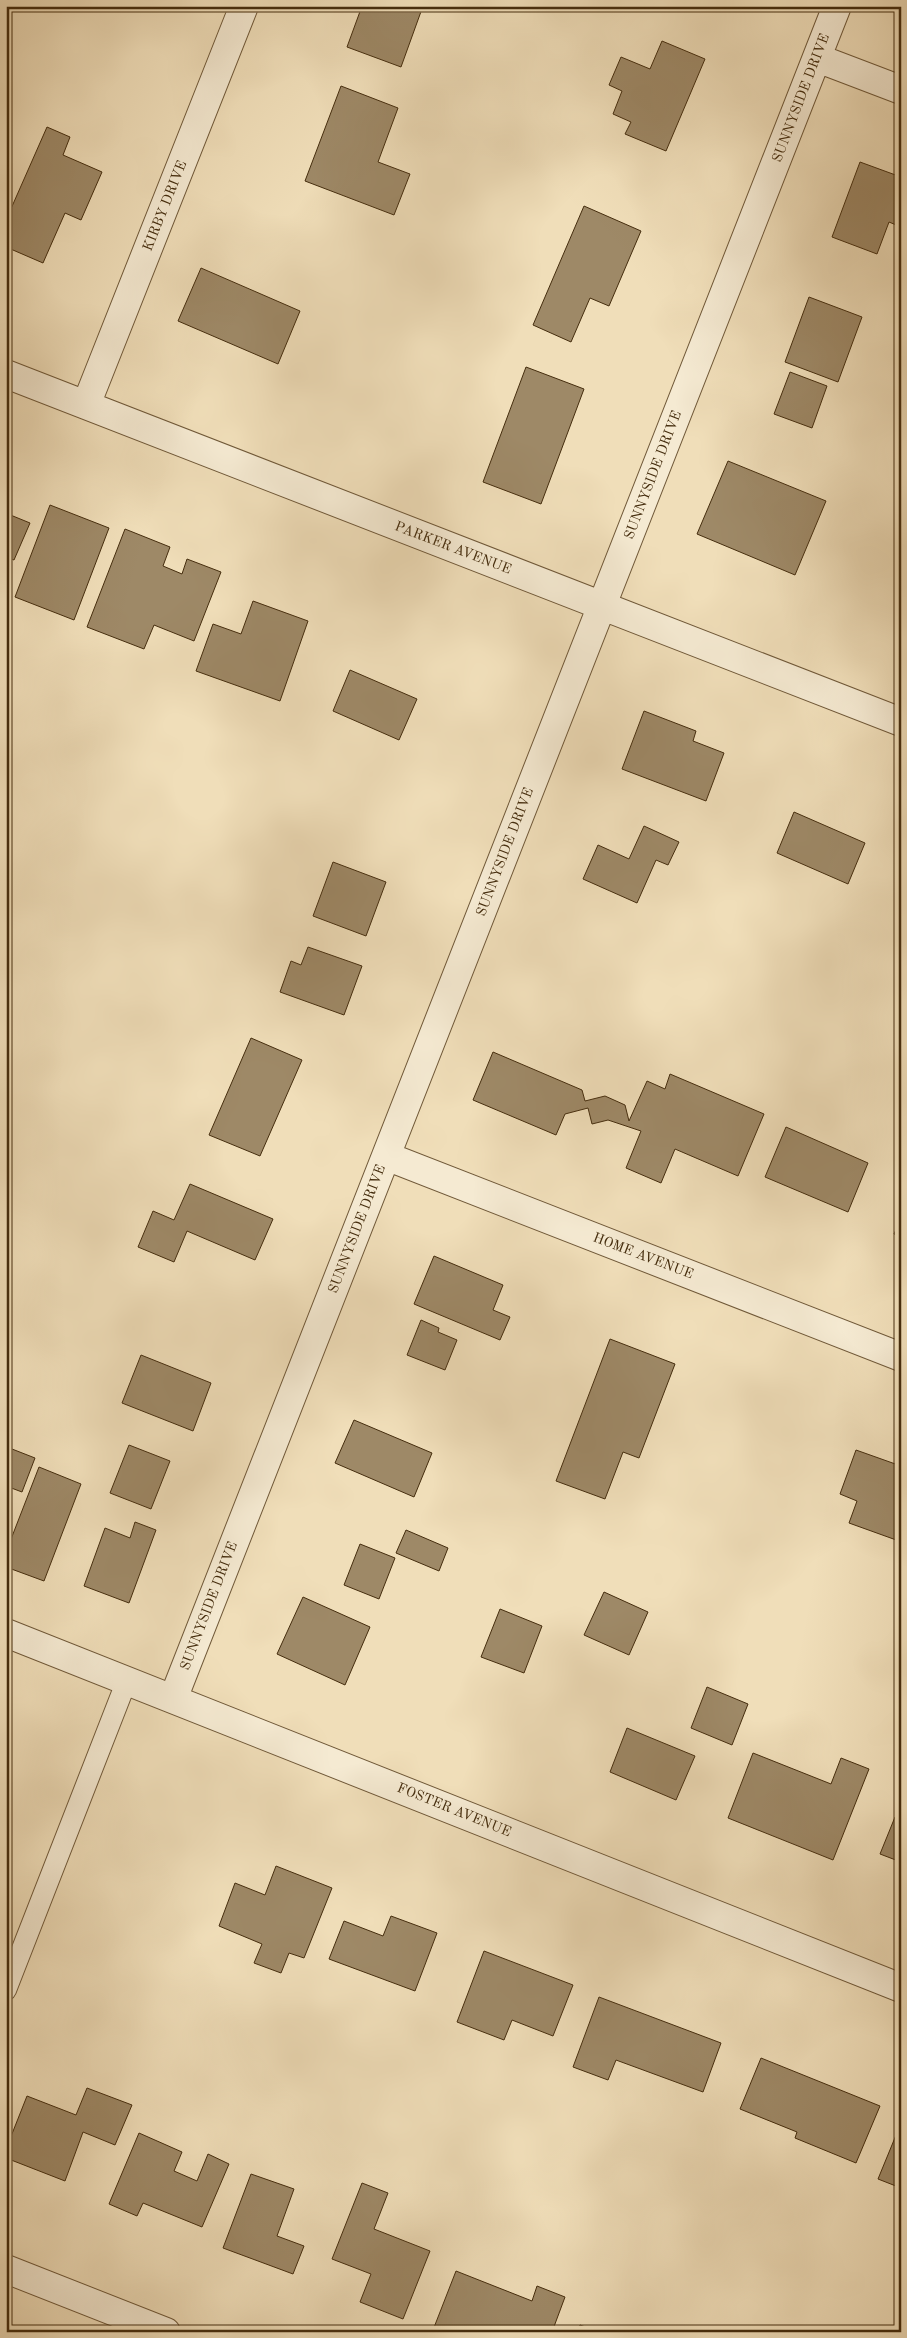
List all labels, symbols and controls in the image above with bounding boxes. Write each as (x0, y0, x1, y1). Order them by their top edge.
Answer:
street label: SUNNYSIDE DRIVE (770, 32, 832, 164)
street label: KIRBY DRIVE (140, 159, 190, 253)
street label: SUNNYSIDE DRIVE (622, 409, 684, 541)
street label: PARKER AVENUE (393, 519, 513, 577)
street label: SUNNYSIDE DRIVE (474, 786, 536, 918)
street label: SUNNYSIDE DRIVE (326, 1163, 388, 1295)
street label: HOME AVENUE (591, 1230, 695, 1282)
street label: SUNNYSIDE DRIVE (178, 1540, 240, 1672)
street label: FOSTER AVENUE (395, 1781, 513, 1839)

